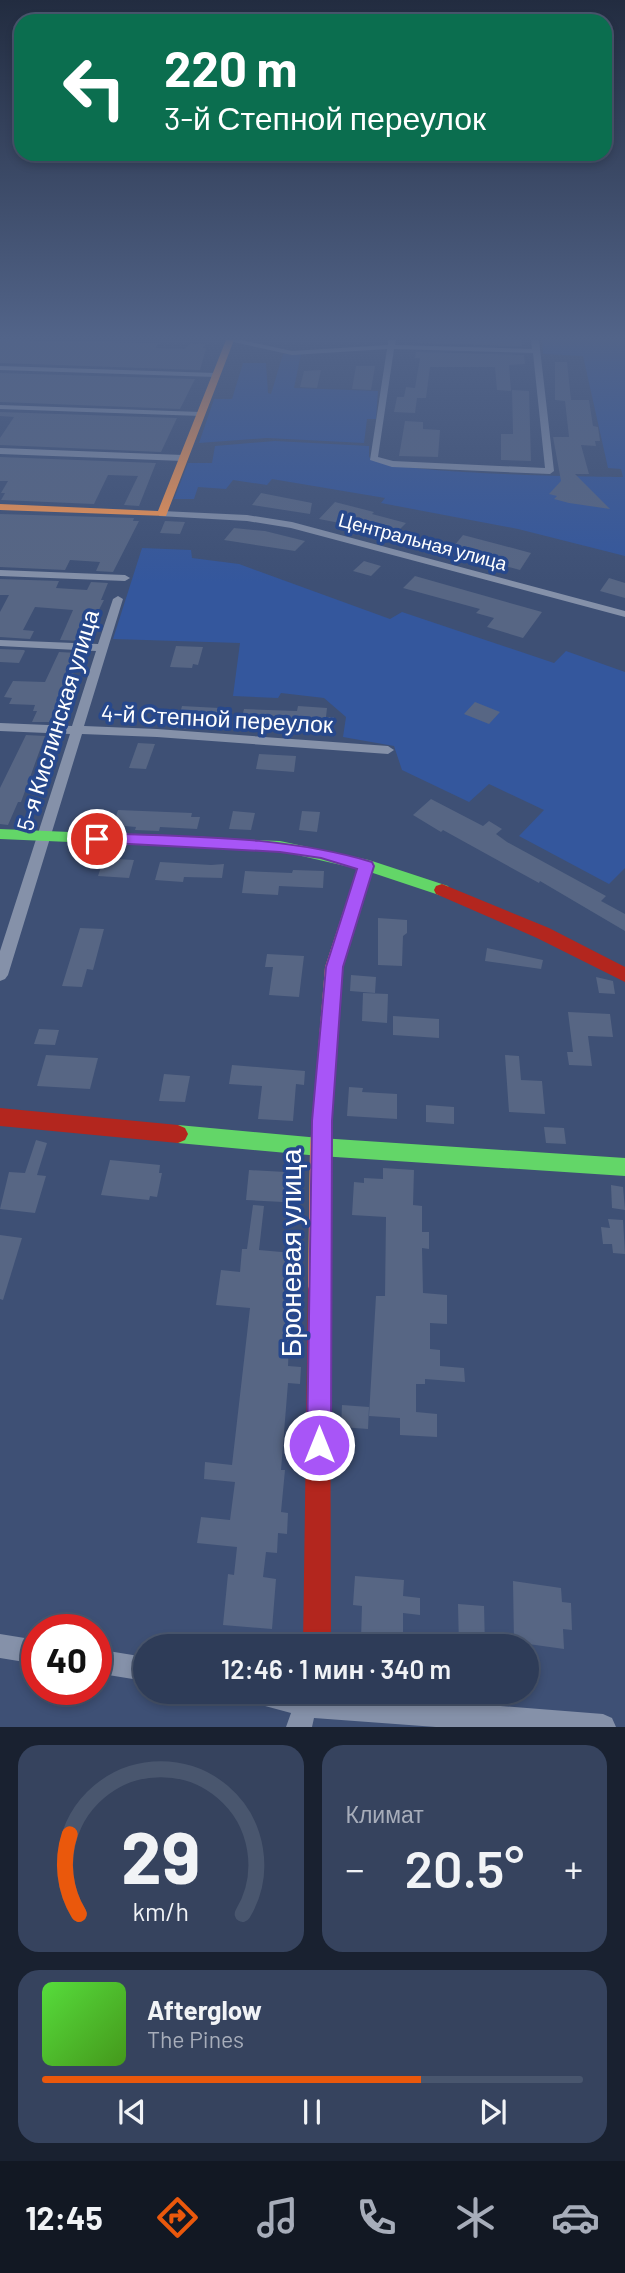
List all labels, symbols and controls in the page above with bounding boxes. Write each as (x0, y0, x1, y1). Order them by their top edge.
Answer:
text: 220 m (164, 38, 298, 97)
icon: left (49, 42, 140, 133)
text: 3-й Степной переулок (164, 98, 486, 136)
street label: Центральная улица (336, 507, 510, 575)
street label: 5-я Кислинская улица (10, 606, 104, 834)
street label: 4-й Степной переулок (100, 698, 335, 738)
pin (67, 809, 127, 869)
icon: arrive (78, 820, 116, 858)
street label: Броневая улица (273, 1148, 307, 1357)
position arrow (282, 1408, 356, 1482)
speed limit sign: 40 (21, 1614, 112, 1705)
text: 12:46 · 1 мин · 340 m (221, 1653, 451, 1684)
text: Климат (346, 1800, 424, 1828)
text: 29 (121, 1812, 200, 1900)
text: 20.5° (404, 1836, 524, 1898)
text: − (346, 1845, 365, 1891)
text: + (564, 1845, 583, 1891)
text: km/h (132, 1896, 189, 1926)
text: Afterglow (147, 1994, 262, 2025)
text: The Pines (147, 2025, 244, 2053)
icon: previous (113, 2093, 151, 2131)
icon: pause (293, 2093, 331, 2131)
icon: next (474, 2093, 512, 2131)
icon: directions (153, 2193, 202, 2242)
icon: music (253, 2193, 302, 2242)
icon: phone (352, 2193, 401, 2242)
icon: climate (451, 2193, 500, 2242)
icon: car (551, 2193, 600, 2242)
text: 12:45 (25, 2198, 103, 2236)

